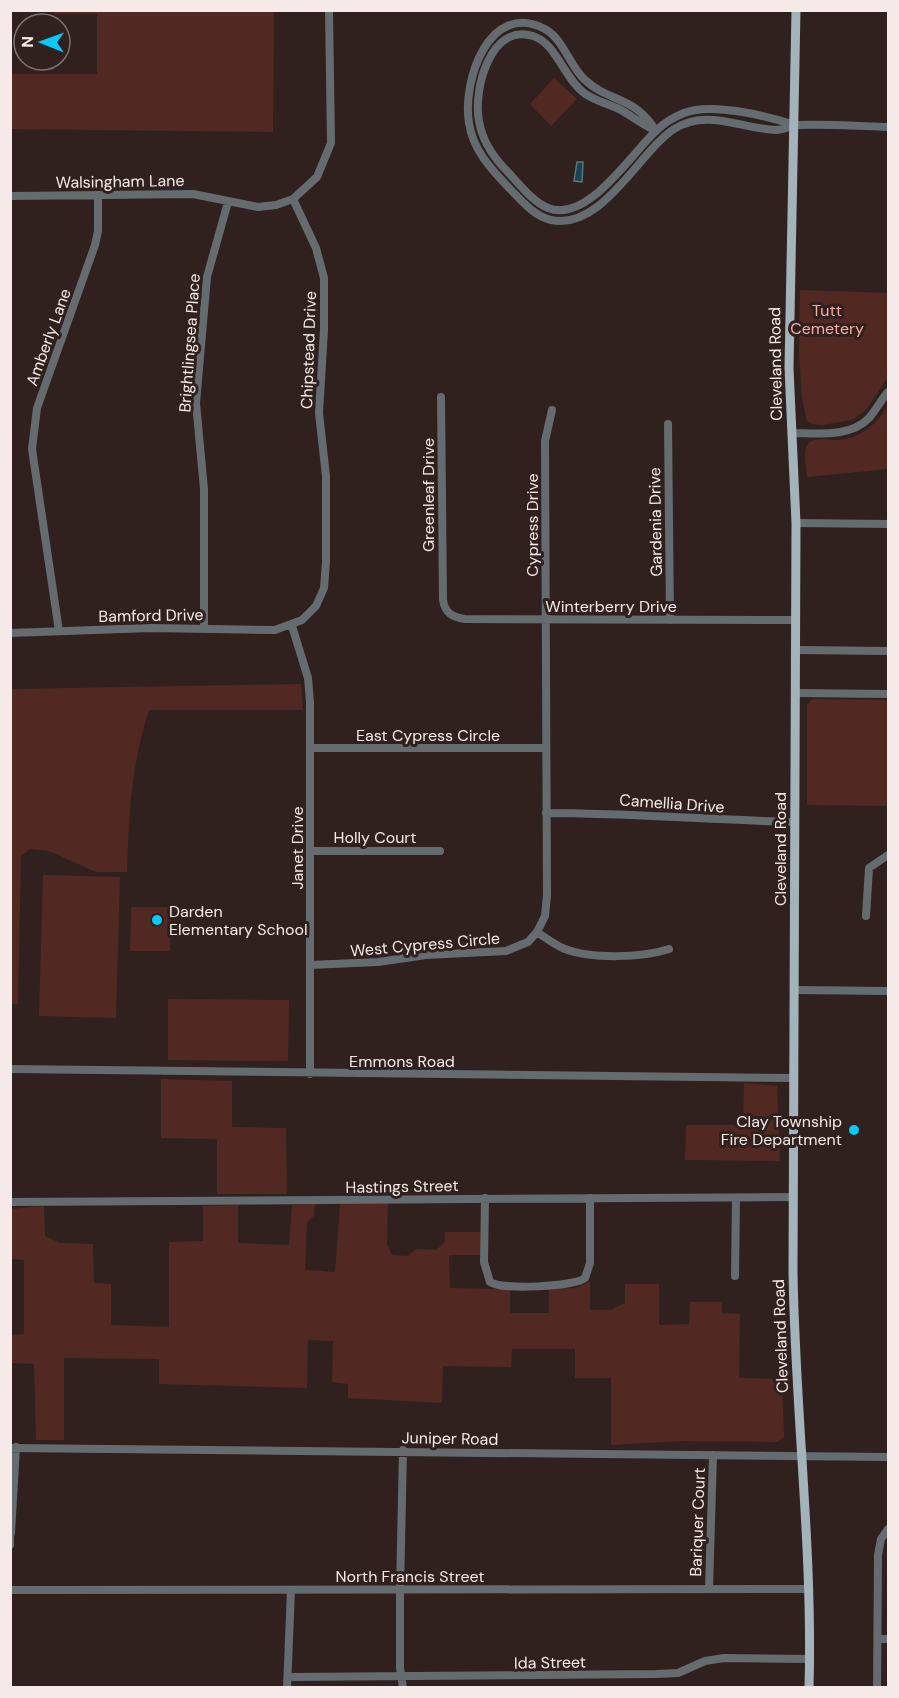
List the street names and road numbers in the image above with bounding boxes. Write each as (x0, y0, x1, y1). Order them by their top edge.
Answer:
street label: Walsingham Lane (55, 170, 185, 193)
street label: Brightlingsea Place (174, 273, 205, 413)
street label: Amberly Lane (21, 286, 76, 389)
street label: Chipstead Drive (296, 291, 321, 409)
street label: Cleveland Road (764, 307, 787, 421)
street label: Greenleaf Drive (418, 438, 439, 552)
street label: Gardenia Drive (644, 467, 667, 577)
street label: Cypress Drive (522, 473, 543, 577)
street label: Winterberry Drive (545, 596, 677, 617)
street label: Bamford Drive (98, 604, 204, 627)
street label: East Cypress Circle (356, 725, 500, 746)
street label: Camellia Drive (619, 789, 725, 818)
street label: Cleveland Road (770, 792, 791, 906)
street label: Janet Drive (287, 806, 308, 890)
street label: Holly Court (334, 827, 417, 848)
street label: West Cypress Circle (349, 927, 501, 962)
street label: Emmons Road (349, 1051, 455, 1072)
street label: Hastings Street (345, 1175, 459, 1198)
street label: Cleveland Road (768, 1279, 793, 1393)
street label: Juniper Road (401, 1427, 499, 1450)
street label: Bariquer Court (685, 1467, 710, 1577)
street label: North Francis Street (335, 1566, 485, 1587)
street label: Ida Street (514, 1651, 586, 1674)

